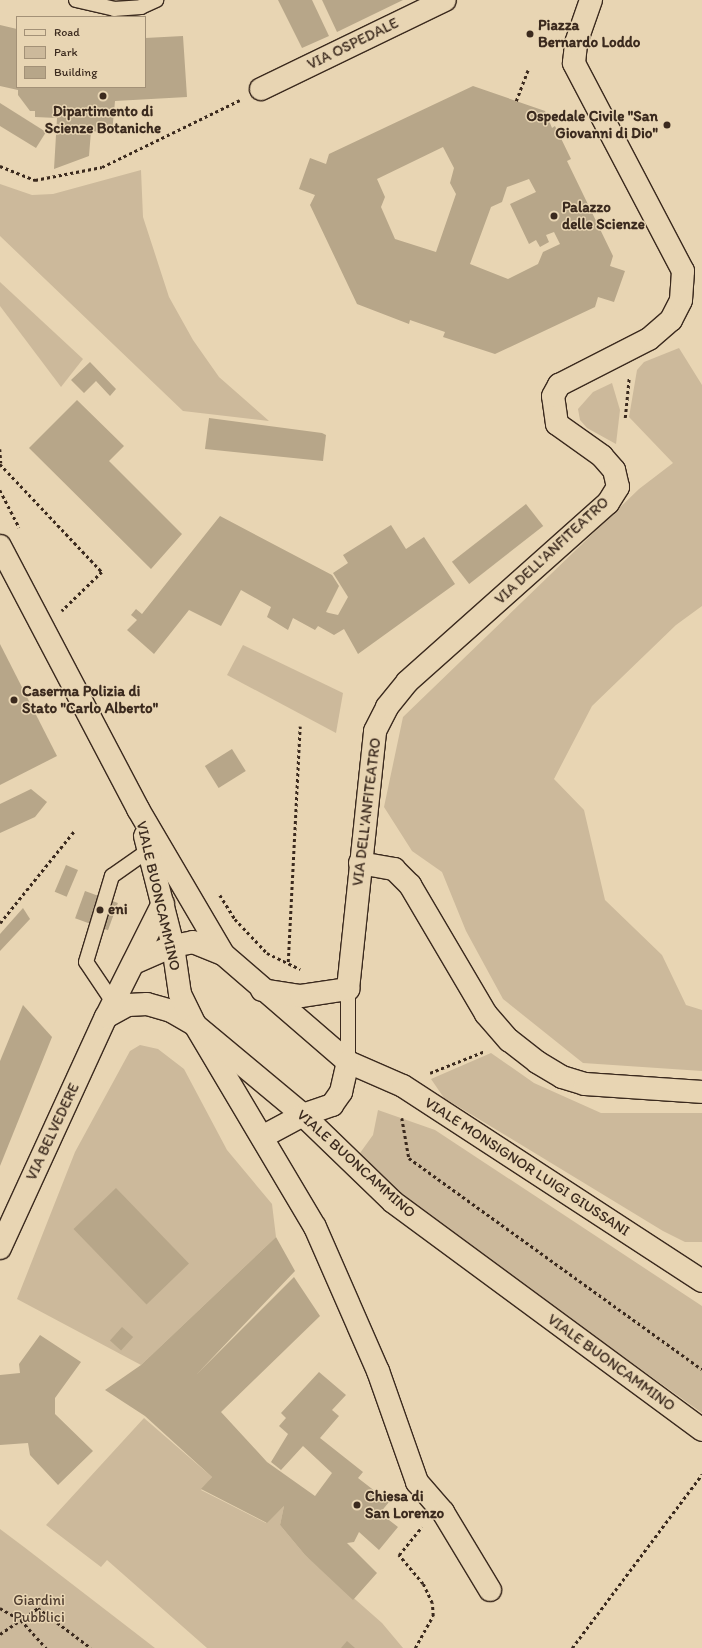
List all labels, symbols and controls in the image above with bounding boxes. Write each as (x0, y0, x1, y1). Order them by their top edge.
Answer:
street label: VIA OSPEDALE (305, 14, 401, 74)
legend (16, 16, 146, 88)
place label: Piazza Bernardo Loddo (538, 16, 641, 51)
text: Road (54, 25, 80, 39)
marker: Piazza Bernardo Loddo (525, 29, 535, 39)
text: Park (54, 45, 78, 59)
text: Building (54, 65, 97, 79)
marker: Dipartimento di Scienze Botaniche (98, 91, 108, 101)
place label: Dipartimento di Scienze Botaniche (45, 102, 161, 137)
place label: Ospedale Civile "San Giovanni di Dio" (526, 107, 658, 142)
marker: Ospedale Civile "San Giovanni di Dio" (661, 119, 673, 131)
place label: Palazzo delle Scienze (562, 198, 645, 233)
marker: Palazzo delle Scienze (549, 211, 559, 221)
street label: VIA DELL'ANFITEATRO (490, 493, 614, 609)
place label: Caserma Polizia di Stato "Carlo Alberto" (22, 682, 158, 717)
marker: Caserma Polizia di Stato "Carlo Alberto" (9, 695, 19, 705)
street label: VIA DELL'ANFITEATRO (349, 736, 385, 888)
street label: VIALE BUONCAMMINO (132, 819, 184, 973)
place label: eni (108, 901, 127, 919)
marker: eni (95, 905, 105, 915)
street label: VIA BELVEDERE (22, 1080, 84, 1184)
street label: VIALE MONSIGNOR LUIGI GIUSSANI (421, 1094, 633, 1240)
street label: VIALE BUONCAMMINO (293, 1106, 419, 1222)
street label: VIALE BUONCAMMINO (544, 1311, 678, 1415)
place label: Chiesa di San Lorenzo (365, 1487, 444, 1522)
marker: Chiesa di San Lorenzo (352, 1500, 362, 1510)
park label: Giardini Pubblici (13, 1591, 65, 1626)

